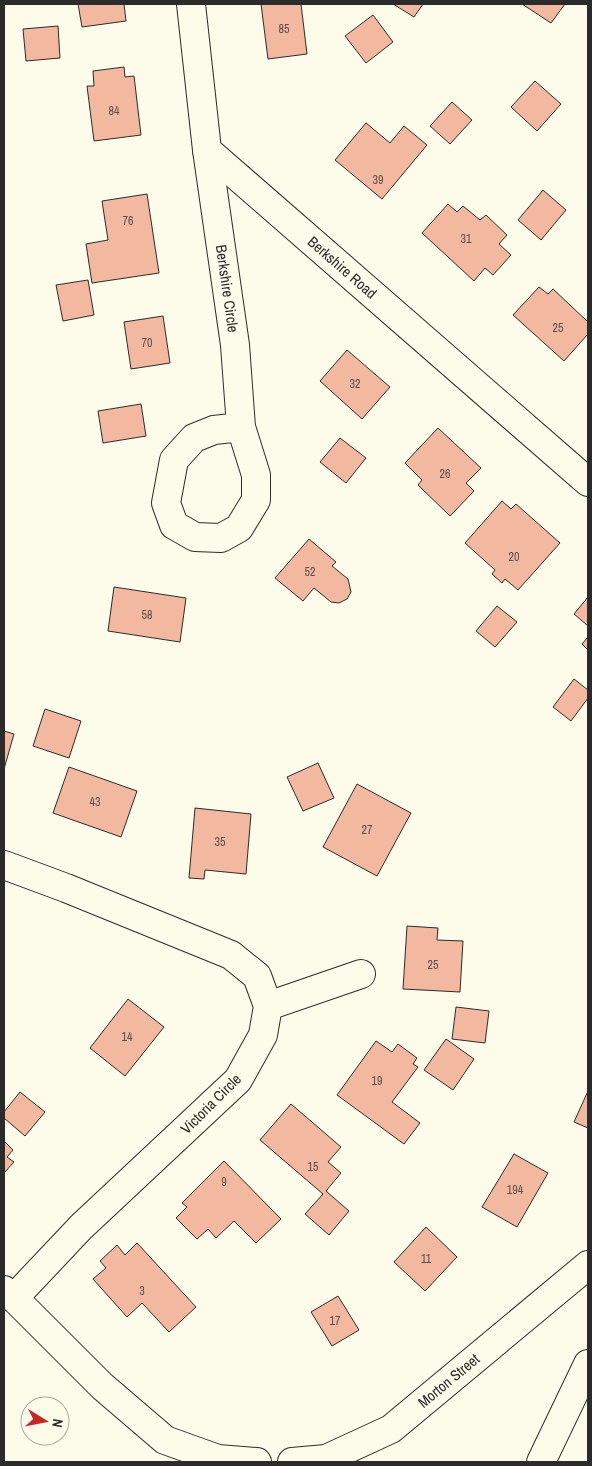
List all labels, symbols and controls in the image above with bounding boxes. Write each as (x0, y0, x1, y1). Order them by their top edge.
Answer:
house number: 85 (279, 21, 290, 37)
house number: 84 (109, 103, 120, 119)
house number: 39 (373, 172, 383, 188)
house number: 76 (123, 213, 133, 229)
street label: Berkshire Road (303, 231, 382, 303)
house number: 31 (461, 231, 472, 247)
street label: Berkshire Circle (211, 243, 244, 334)
house number: 25 (553, 320, 564, 336)
house number: 70 (142, 335, 152, 351)
house number: 32 (350, 376, 360, 392)
house number: 26 (440, 466, 450, 482)
house number: 20 (509, 549, 519, 565)
house number: 52 (305, 564, 315, 580)
house number: 58 (142, 607, 152, 623)
house number: 43 (90, 794, 100, 810)
house number: 27 (362, 822, 373, 838)
house number: 35 (215, 834, 226, 850)
house number: 25 (428, 957, 439, 973)
house number: 14 (122, 1029, 133, 1045)
street label: Victoria Circle (176, 1069, 246, 1139)
house number: 19 (372, 1073, 382, 1089)
house number: 15 (308, 1159, 319, 1175)
house number: 9 (221, 1174, 227, 1190)
house number: 194 (507, 1182, 524, 1198)
house number: 11 (421, 1251, 432, 1267)
house number: 3 (139, 1283, 145, 1299)
house number: 17 (330, 1313, 341, 1329)
street label: Morton Street (413, 1348, 484, 1412)
north arrow (20, 1396, 70, 1446)
text: N (48, 1418, 67, 1429)

